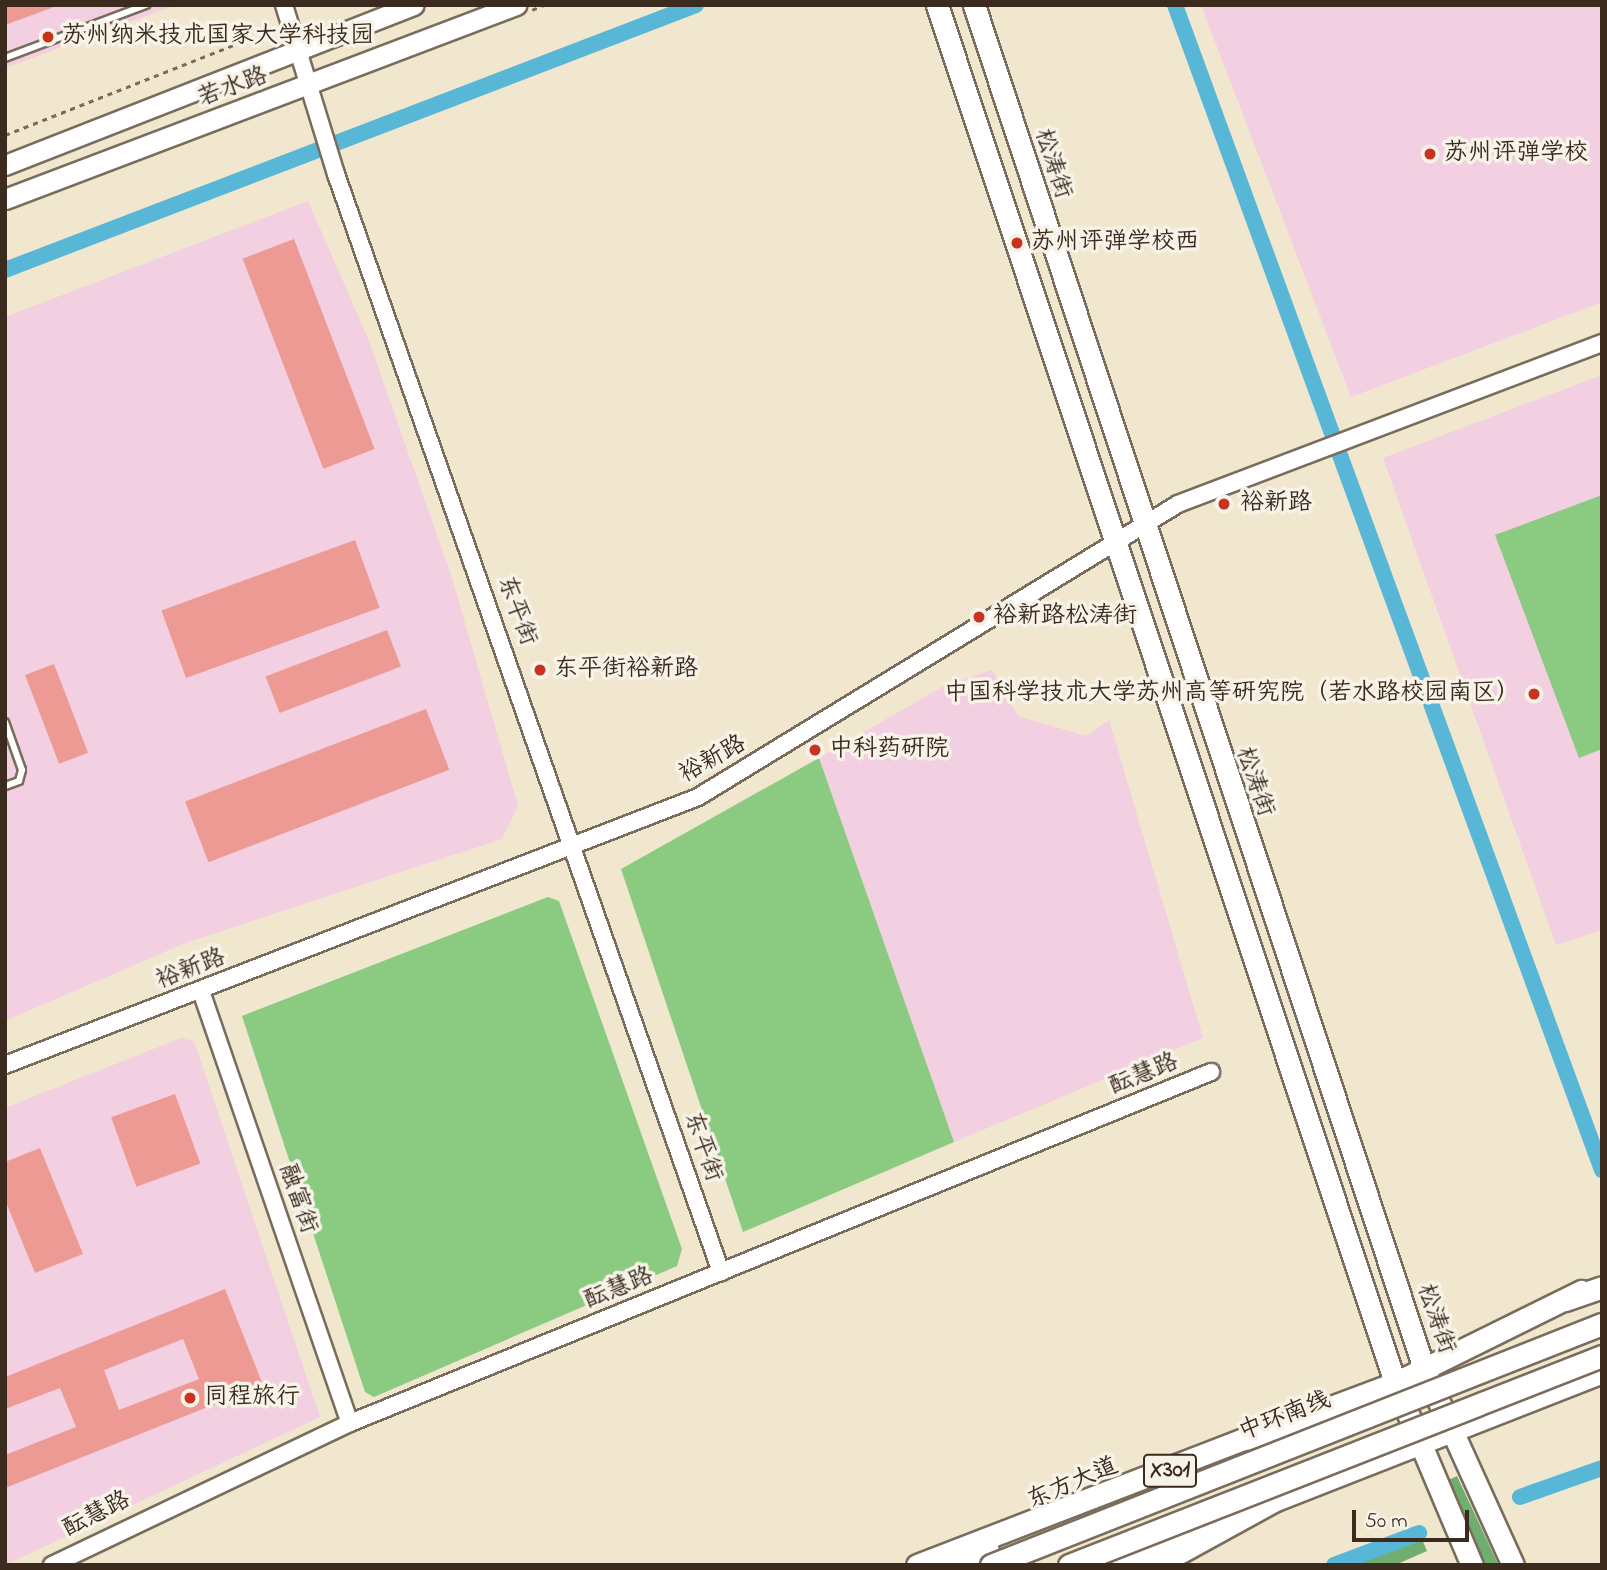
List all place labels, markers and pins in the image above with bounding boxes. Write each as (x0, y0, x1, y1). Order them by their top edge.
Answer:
place label: 苏州纳米技术国家大学科技园 (62, 23, 374, 51)
marker: 苏州纳米技术国家大学科技园 (40, 29, 56, 45)
place label: 苏州评弹学校 (1444, 140, 1588, 168)
marker: 苏州评弹学校 (1422, 146, 1438, 162)
place label: 苏州评弹学校西 (1031, 229, 1199, 257)
marker: 苏州评弹学校西 (1009, 235, 1025, 251)
place label: 裕新路 (1240, 490, 1312, 518)
marker: 裕新路 (1214, 494, 1234, 514)
place label: 裕新路松涛街 (993, 603, 1137, 631)
marker: 裕新路松涛街 (971, 609, 987, 625)
place label: 东平街裕新路 (554, 656, 698, 684)
marker: 东平街裕新路 (532, 662, 548, 678)
place label: 中国科学技术大学苏州高等研究院（若水路校园南区） (944, 680, 1520, 708)
marker: 中国科学技术大学苏州高等研究院（若水路校园南区） (1526, 686, 1542, 702)
place label: 中科药研院 (829, 736, 949, 764)
marker: 中科药研院 (807, 742, 823, 758)
place label: 同程旅行 (204, 1384, 300, 1412)
marker: 同程旅行 (182, 1390, 198, 1406)

